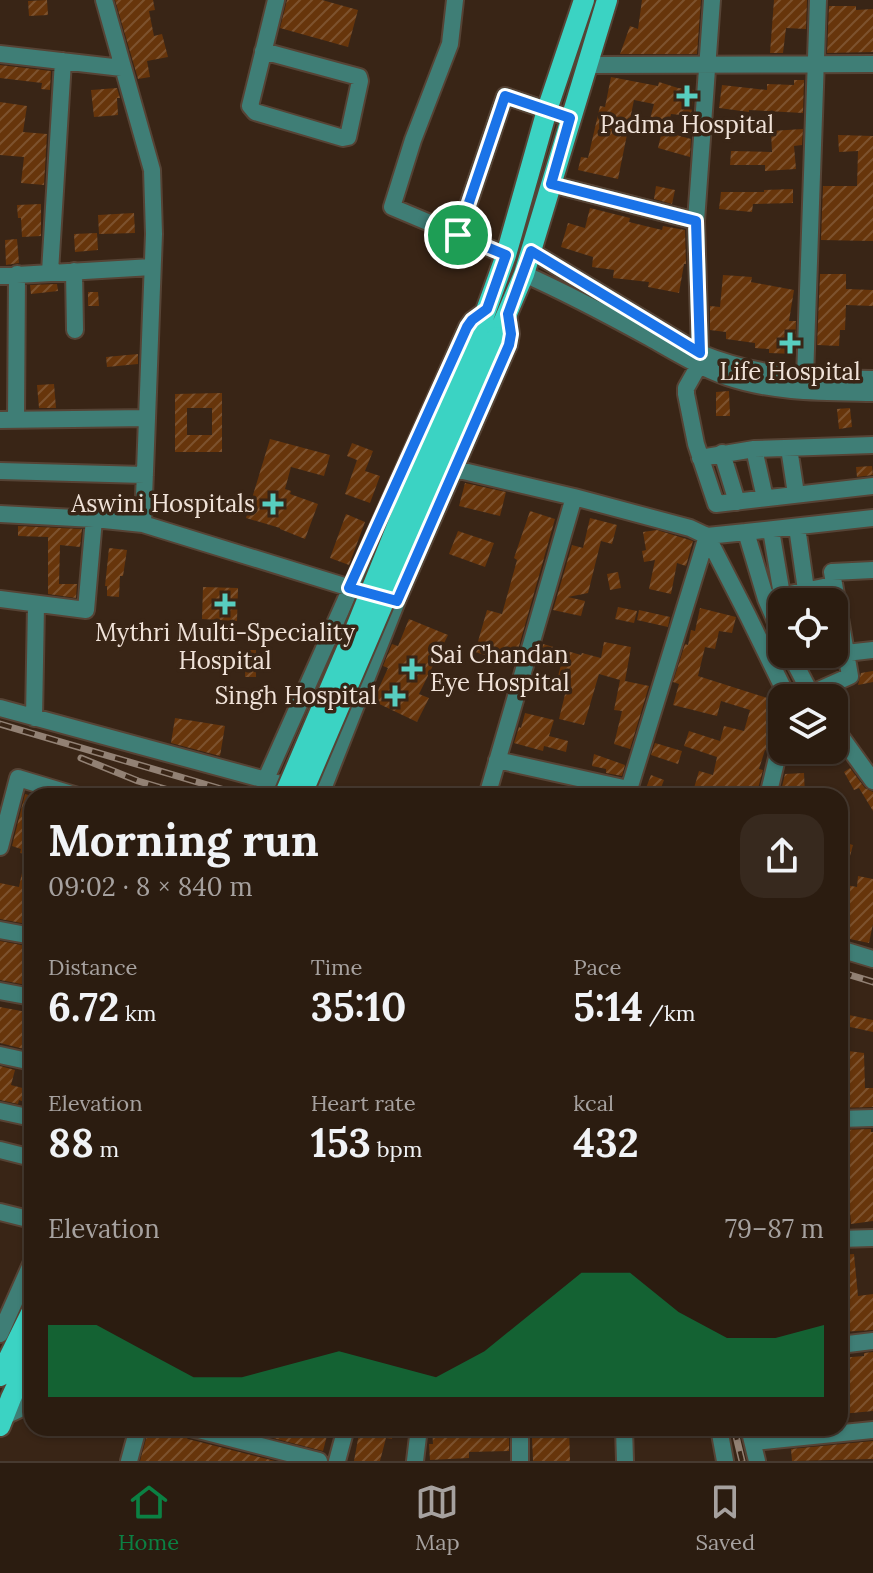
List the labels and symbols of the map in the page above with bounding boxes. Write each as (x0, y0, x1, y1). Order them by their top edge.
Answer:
marker: Padma Hospital (676, 85, 698, 107)
place label: Padma Hospital (600, 109, 774, 140)
pin (424, 201, 492, 269)
marker: Life Hospital (779, 332, 801, 354)
place label: Life Hospital (720, 356, 860, 387)
place label: Aswini Hospitals (70, 488, 255, 519)
marker: Aswini Hospitals (262, 493, 284, 515)
marker: Mythri Multi-Speciality Hospital (214, 593, 236, 615)
place label: Mythri Multi-Speciality Hospital (95, 617, 355, 676)
place label: Sai Chandan Eye Hospital (430, 639, 569, 698)
marker: Sai Chandan Eye Hospital (401, 658, 423, 680)
place label: Singh Hospital (215, 680, 377, 711)
marker: Singh Hospital (384, 685, 406, 707)

